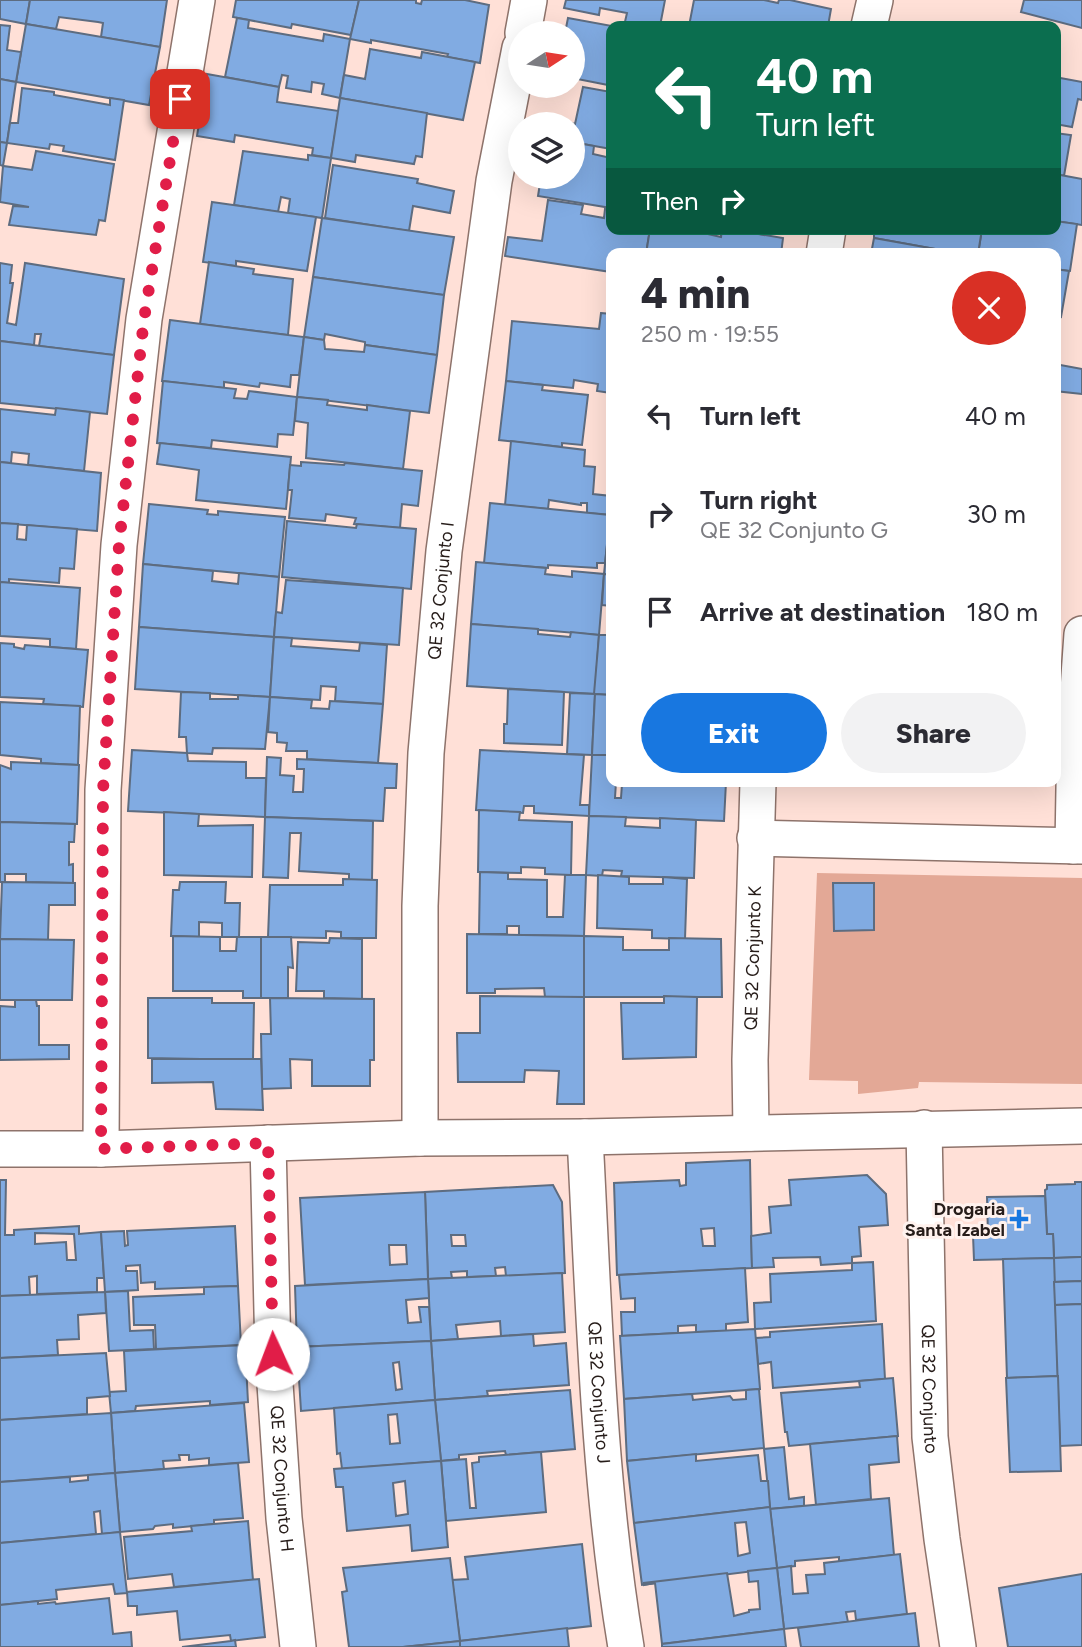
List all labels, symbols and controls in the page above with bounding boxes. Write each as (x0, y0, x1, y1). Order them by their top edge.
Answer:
north arrow (508, 21, 584, 98)
map controls (508, 21, 585, 189)
text: 40 m (756, 46, 873, 105)
icon: left (641, 49, 732, 140)
pin (150, 69, 210, 129)
icon: arrive (161, 80, 199, 118)
text: Turn left (756, 106, 875, 144)
button: layers (508, 112, 585, 189)
icon: right (713, 182, 751, 220)
text: Then (641, 185, 699, 217)
text: 4 min (641, 268, 750, 319)
button: close (952, 271, 1026, 345)
text: 250 m · 19:55 (641, 320, 779, 348)
icon: left (641, 397, 679, 435)
text: Turn left (700, 400, 801, 432)
text: 40 m (965, 400, 1026, 432)
text: Turn right (700, 484, 817, 516)
icon: right (641, 495, 679, 533)
text: 30 m (967, 498, 1026, 530)
text: QE 32 Conjunto G (700, 516, 888, 544)
street label: QE 32 Conjunto I (423, 520, 459, 661)
icon: arrive (641, 593, 679, 631)
text: Arrive at destination (700, 596, 945, 628)
text: 180 m (966, 596, 1038, 628)
button: Exit (641, 693, 827, 773)
button: Share (841, 693, 1026, 773)
street label: QE 32 Conjunto K (740, 885, 766, 1031)
place label: Drogaria Santa Izabel (905, 1198, 1005, 1241)
marker: Drogaria Santa Izabel (1011, 1211, 1027, 1227)
position arrow (236, 1317, 310, 1391)
street label: QE 32 Conjunto J (583, 1321, 615, 1465)
street label: QE 32 Conjunto (917, 1324, 943, 1455)
street label: QE 32 Conjunto H (265, 1405, 299, 1553)

